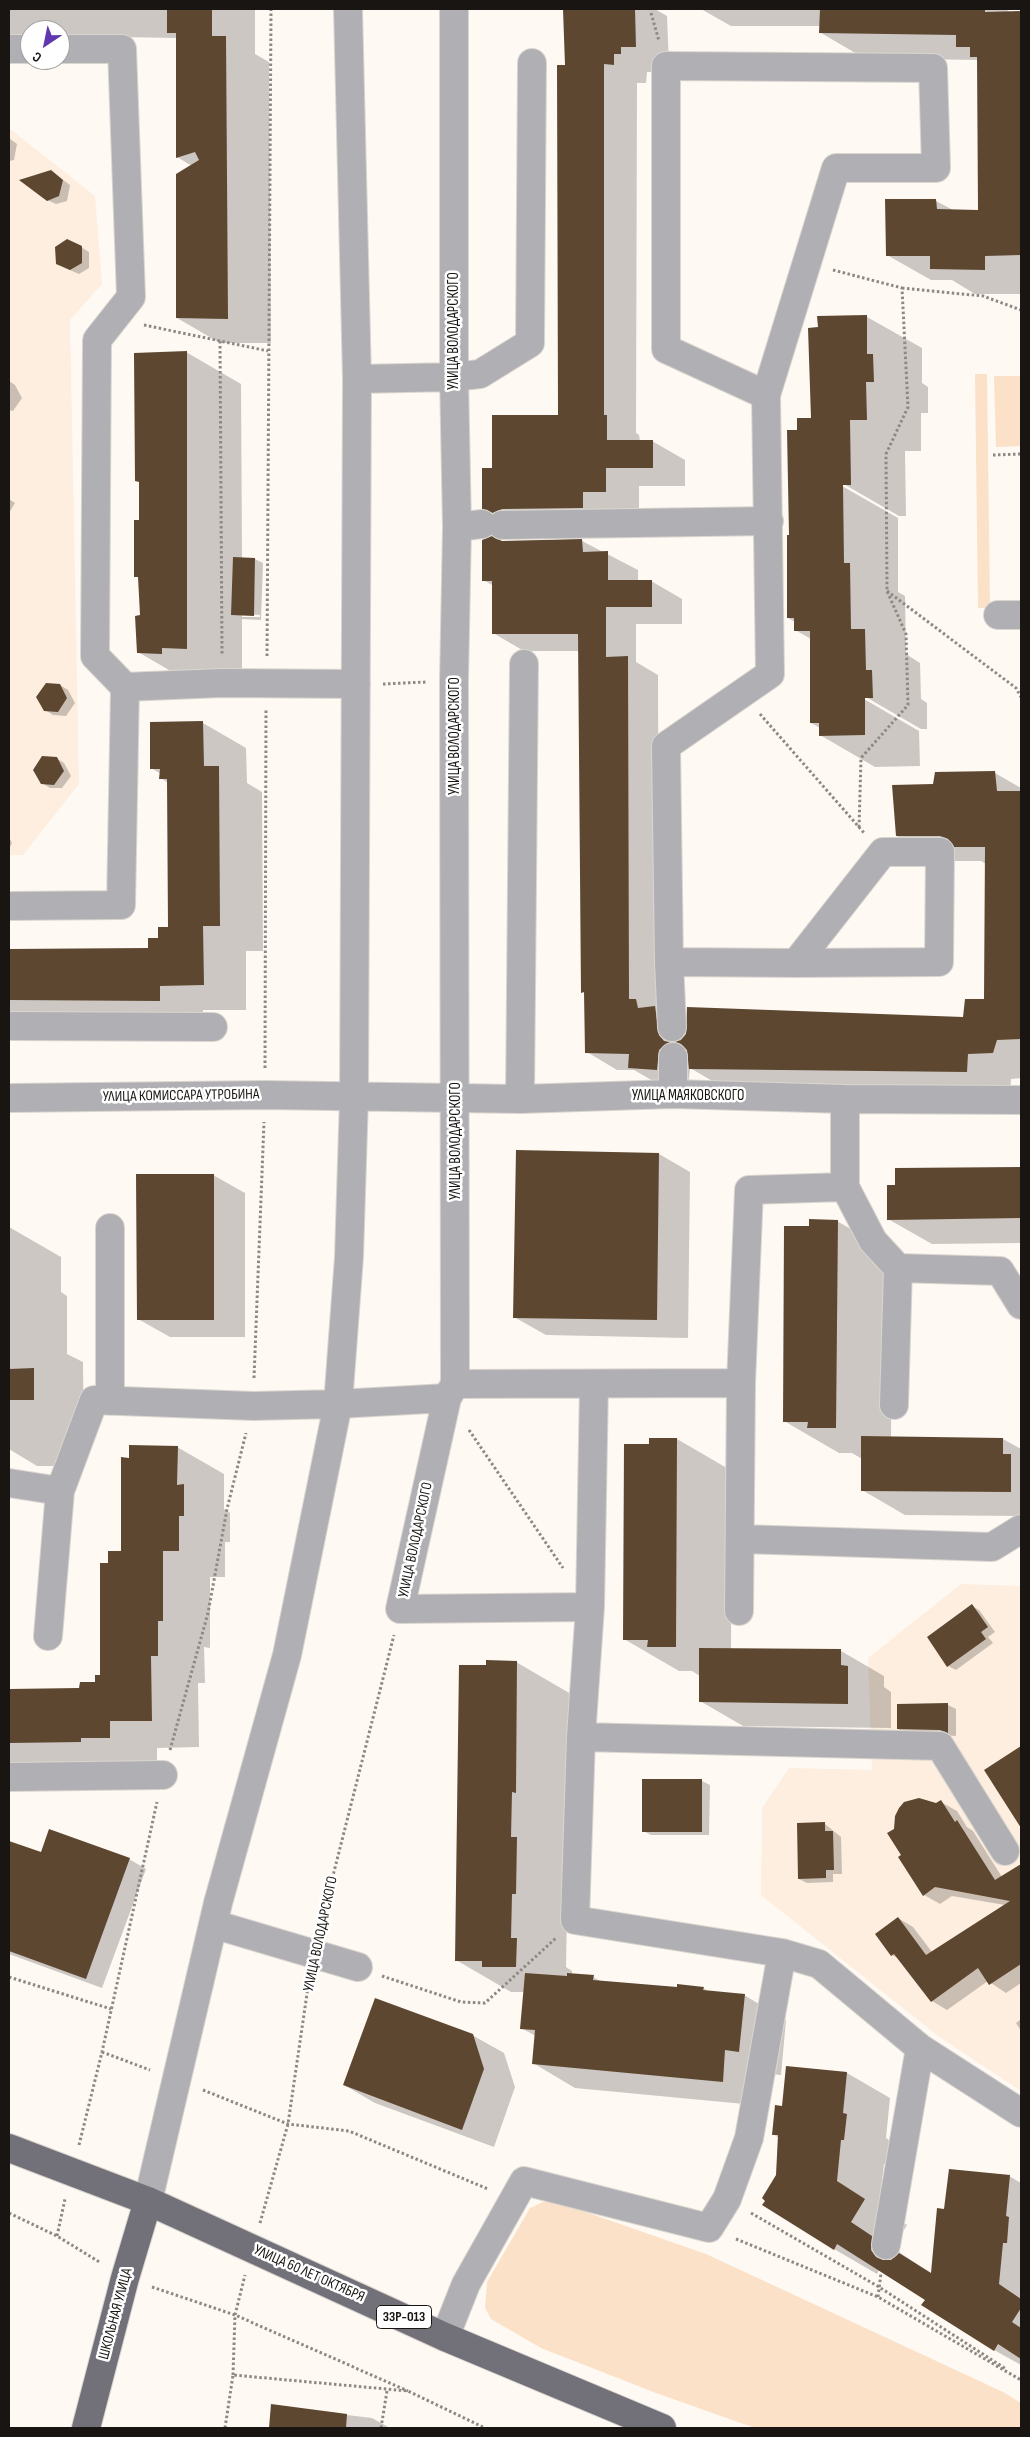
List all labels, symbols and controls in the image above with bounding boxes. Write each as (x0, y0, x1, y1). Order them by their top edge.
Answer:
north arrow (20, 20, 70, 70)
text: С (29, 48, 45, 66)
street label: УЛИЦА ВОЛОДАРСКОГО (445, 272, 463, 390)
street label: УЛИЦА ВОЛОДАРСКОГО (446, 677, 464, 795)
street label: УЛИЦА ВОЛОДАРСКОГО (447, 1082, 465, 1200)
street label: УЛИЦА КОМИССАРА УТРОБИНА (103, 1086, 259, 1106)
street label: УЛИЦА МАЯКОВСКОГО (632, 1087, 744, 1105)
street label: УЛИЦА ВОЛОДАРСКОГО (395, 1481, 437, 1599)
street label: УЛИЦА ВОЛОДАРСКОГО (300, 1875, 342, 1993)
street label: УЛИЦА 60 ЛЕТ ОКТЯБРЯ (251, 2241, 367, 2307)
street label: ШКОЛЬНАЯ УЛИЦА (95, 2266, 137, 2362)
road number: 33Р-013 (376, 2306, 432, 2328)

